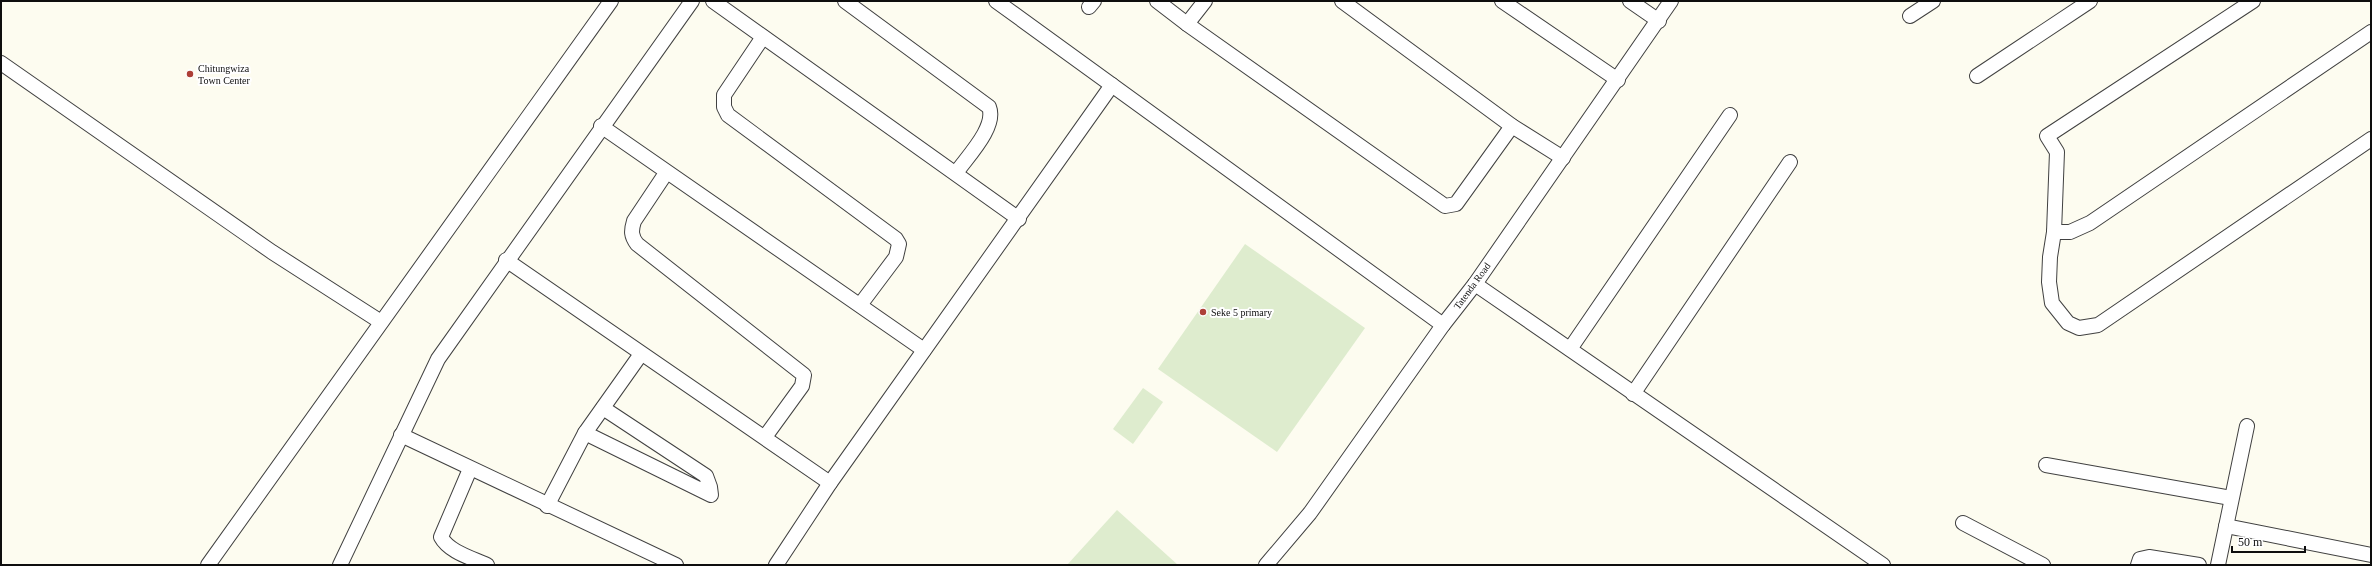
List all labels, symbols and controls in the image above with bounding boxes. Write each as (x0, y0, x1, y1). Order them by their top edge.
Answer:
place label: Chitungwiza Town Center (198, 63, 250, 86)
marker: Chitungwiza Town Center (185, 69, 195, 79)
street label: Tatenda Road (1451, 260, 1493, 312)
marker: Seke 5 primary (1198, 307, 1208, 317)
place label: Seke 5 primary (1211, 307, 1272, 318)
scale bar (2232, 528, 2305, 554)
text: 50 m (2238, 535, 2263, 549)

